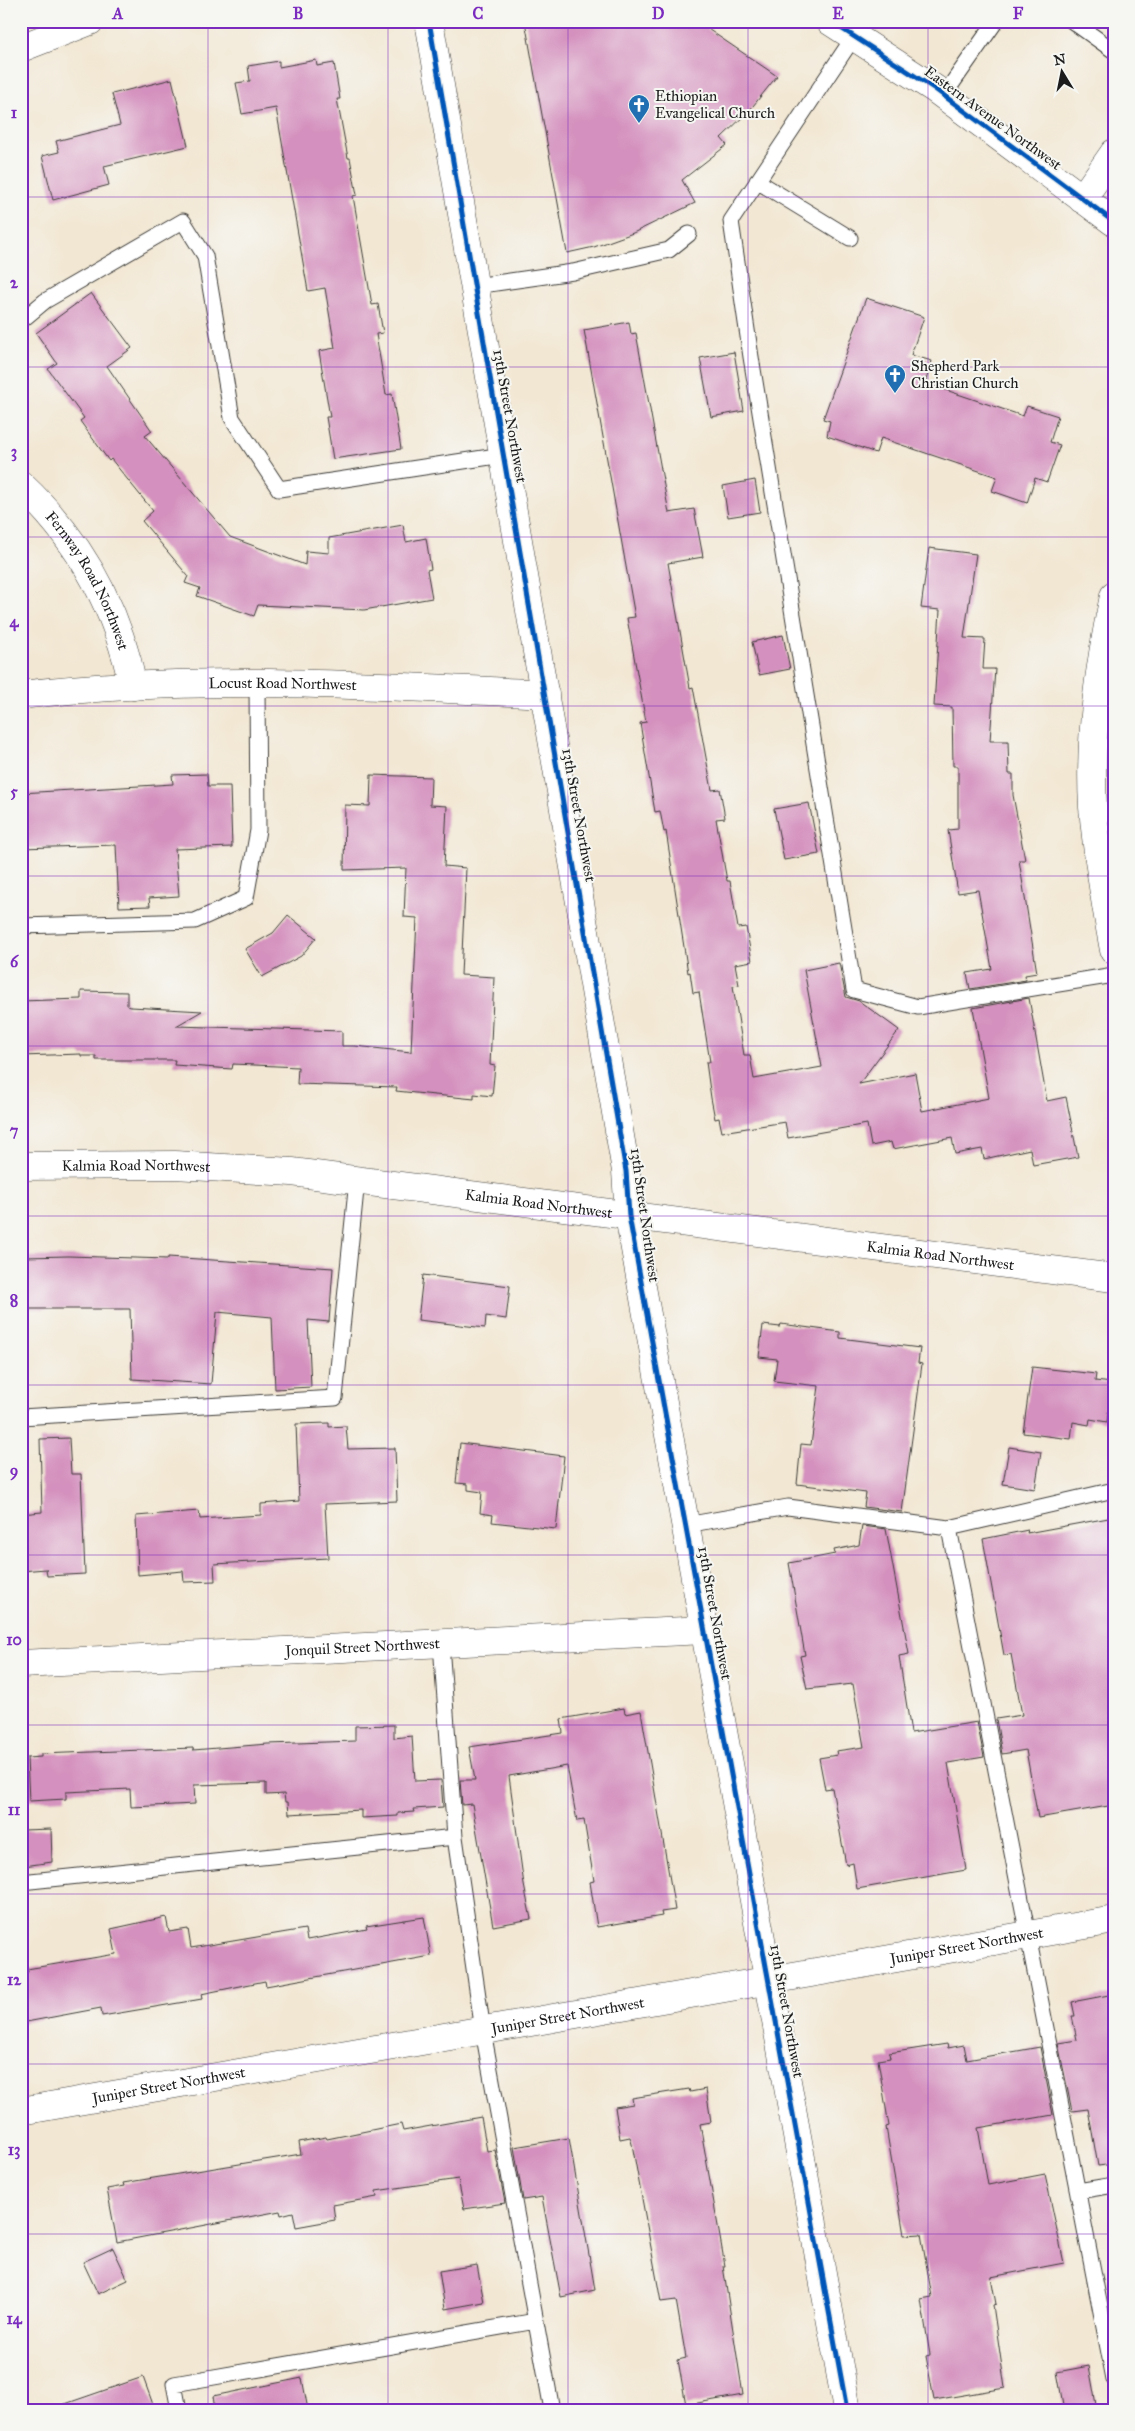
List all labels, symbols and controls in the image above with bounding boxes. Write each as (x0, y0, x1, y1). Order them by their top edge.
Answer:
text: A (112, 4, 124, 23)
text: B (293, 4, 303, 23)
text: C (473, 4, 484, 23)
text: D (652, 4, 665, 23)
text: E (832, 4, 844, 23)
text: F (1013, 4, 1024, 23)
north arrow (1038, 48, 1088, 98)
text: N (1053, 50, 1067, 69)
street label: Eastern Avenue Northwest (921, 62, 1066, 174)
place label: Ethiopian Evangelical Church (655, 87, 776, 122)
church icon: Ethiopian Evangelical Church (627, 93, 651, 124)
text: 1 (11, 103, 18, 122)
text: 2 (10, 273, 19, 292)
street label: 13th Street Northwest (489, 348, 531, 485)
place label: Shepherd Park Christian Church (911, 357, 1019, 392)
church icon: Shepherd Park Christian Church (883, 363, 907, 394)
text: 3 (11, 442, 17, 462)
street label: Fernway Road Northwest (42, 508, 133, 653)
text: 4 (10, 612, 20, 632)
street label: Locust Road Northwest (208, 674, 358, 694)
street label: 13th Street Northwest (558, 747, 600, 884)
text: 5 (10, 782, 18, 801)
text: 6 (10, 952, 19, 971)
text: 7 (10, 1121, 19, 1140)
street label: 13th Street Northwest (627, 1147, 663, 1284)
street label: Kalmia Road Northwest (62, 1156, 211, 1176)
street label: Kalmia Road Northwest (464, 1185, 614, 1222)
street label: Kalmia Road Northwest (866, 1237, 1016, 1274)
text: 8 (10, 1291, 18, 1310)
text: 9 (10, 1461, 18, 1481)
street label: 13th Street Northwest (694, 1545, 736, 1682)
text: 10 (6, 1630, 22, 1649)
street label: Jonquil Street Northwest (283, 1634, 441, 1661)
text: 11 (8, 1800, 21, 1819)
street label: Juniper Street Northwest (887, 1923, 1045, 1969)
street label: 13th Street Northwest (766, 1943, 808, 2080)
text: 12 (7, 1970, 22, 1989)
street label: Juniper Street Northwest (488, 1993, 646, 2039)
street label: Juniper Street Northwest (89, 2063, 247, 2109)
text: 13 (8, 2140, 20, 2160)
text: 14 (6, 2309, 23, 2329)

